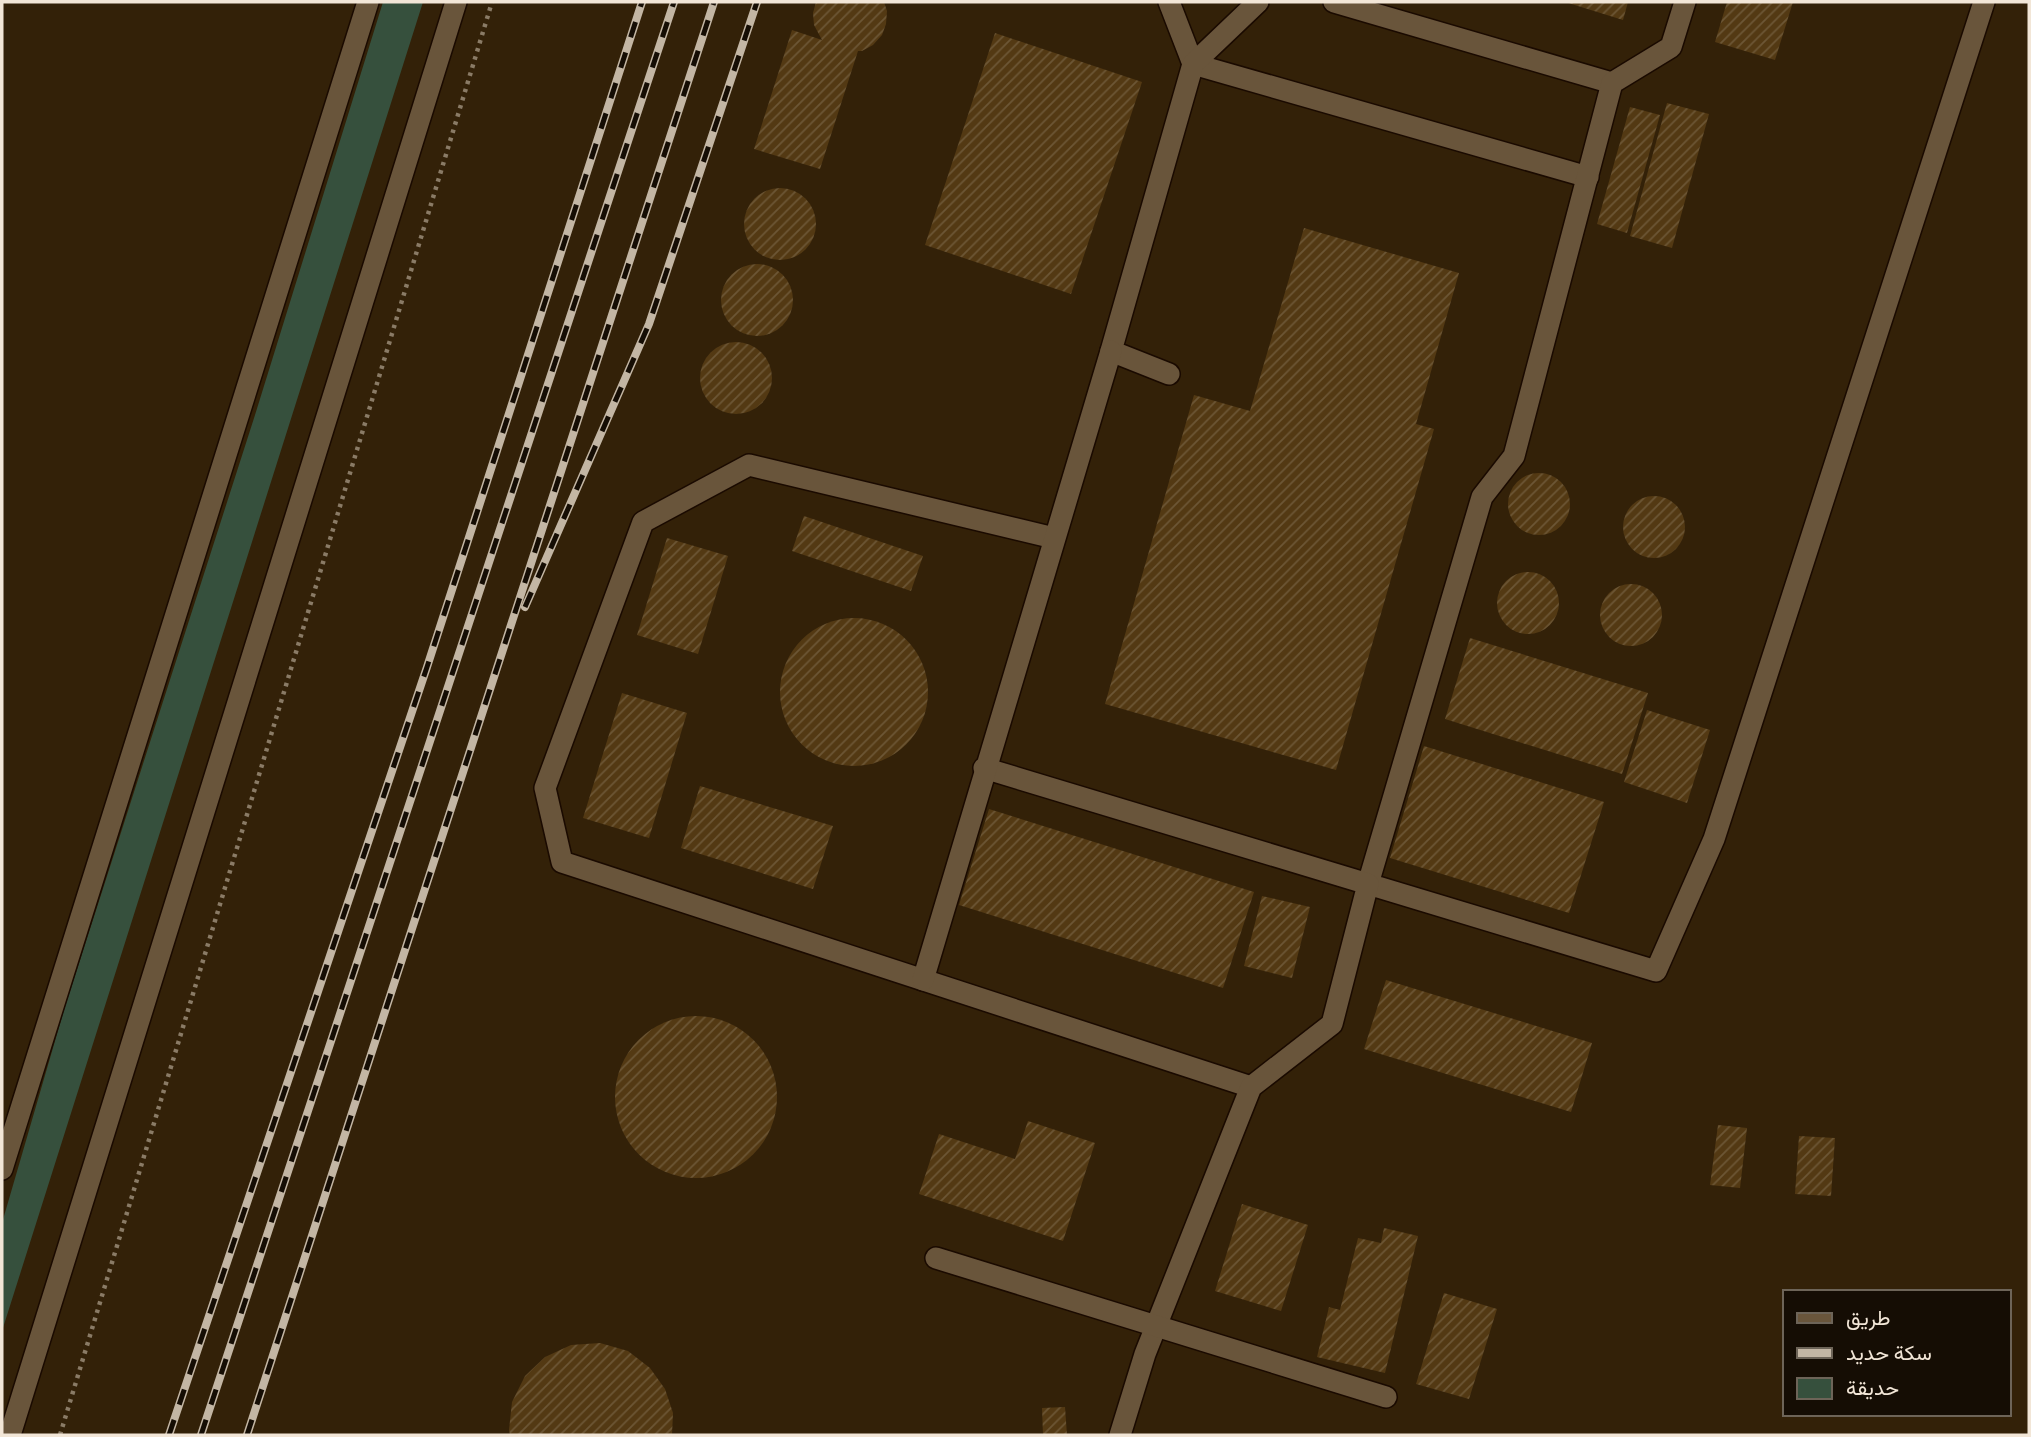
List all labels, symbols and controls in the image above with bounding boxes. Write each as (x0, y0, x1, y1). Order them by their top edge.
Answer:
legend (1783, 1290, 2010, 1416)
text: طريق (1846, 1305, 1891, 1331)
text: سكة حديد (1846, 1340, 1932, 1365)
text: حديقة (1846, 1375, 1899, 1400)

